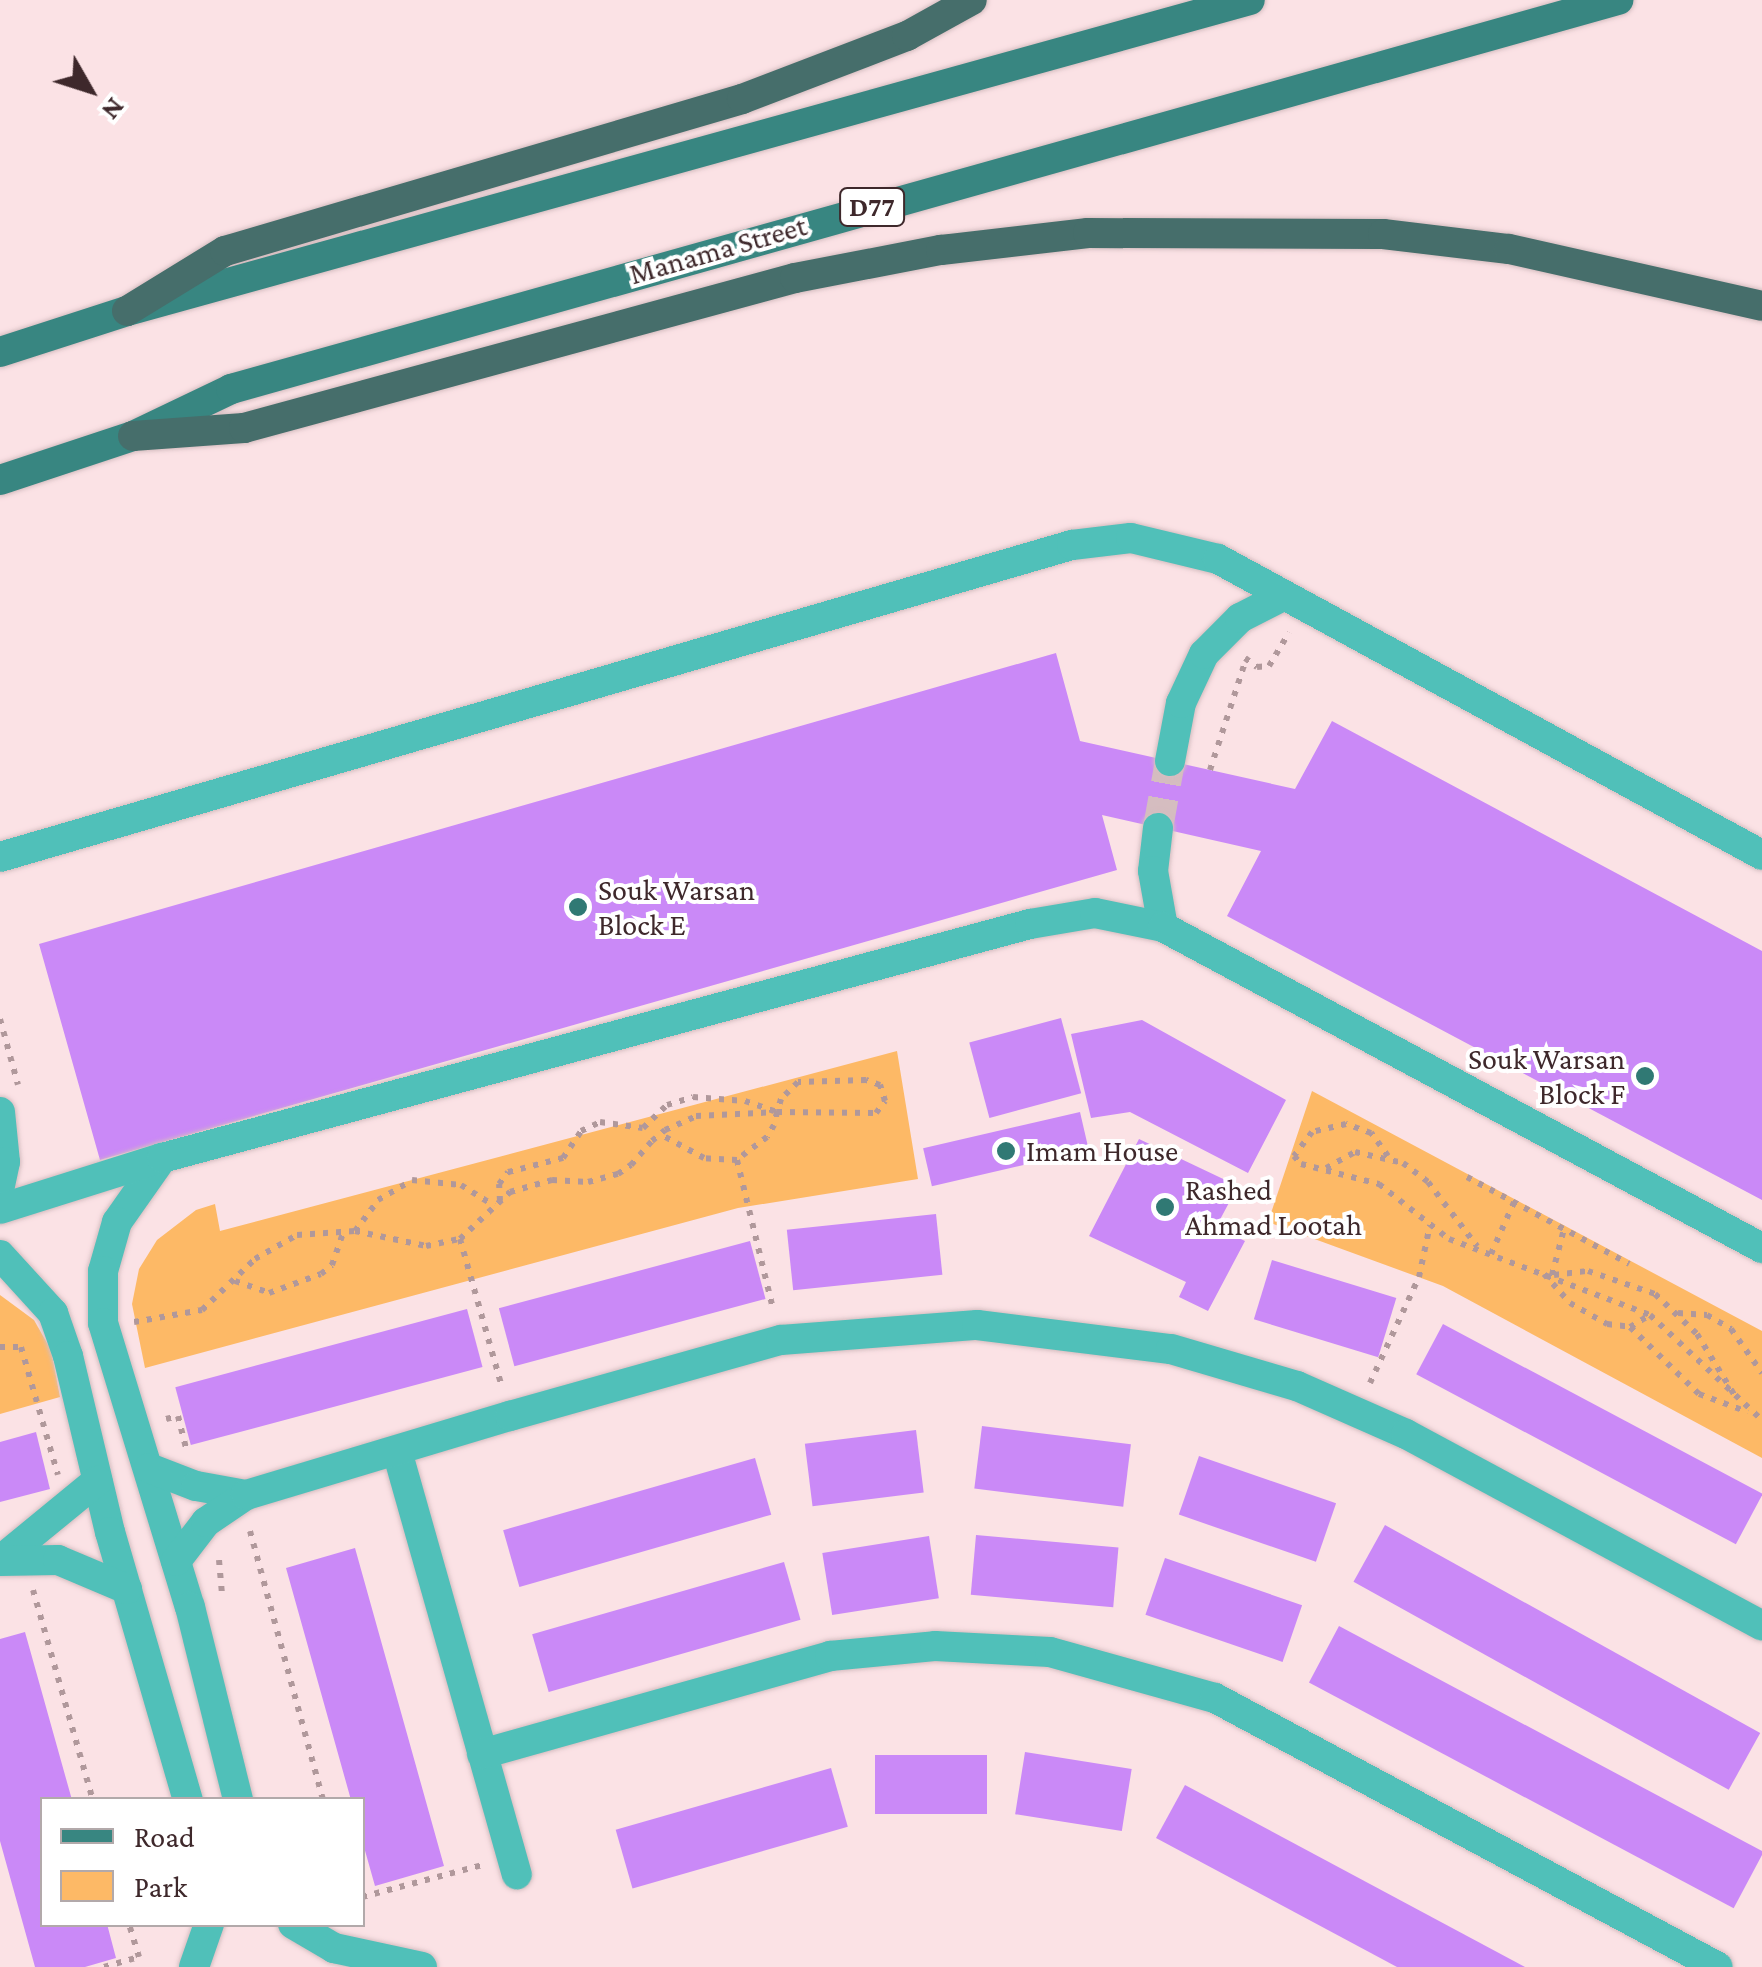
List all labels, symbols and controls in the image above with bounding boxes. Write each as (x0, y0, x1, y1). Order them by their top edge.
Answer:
north arrow (40, 40, 140, 140)
text: N (96, 92, 132, 126)
road number: D77 (837, 184, 907, 230)
street label: Manama Street (625, 208, 811, 292)
place label: Souk Warsan Block E (598, 872, 755, 942)
marker: Souk Warsan Block E (567, 896, 589, 918)
place label: Souk Warsan Block F (1468, 1041, 1625, 1112)
marker: Souk Warsan Block F (1634, 1065, 1656, 1087)
place label: Imam House (1026, 1133, 1178, 1169)
marker: Imam House (995, 1140, 1017, 1162)
place label: Rashed Ahmad Lootah (1185, 1172, 1362, 1242)
marker: Rashed Ahmad Lootah (1154, 1196, 1176, 1218)
legend (40, 1797, 365, 1927)
text: Road (134, 1820, 195, 1853)
text: Park (134, 1870, 187, 1903)

